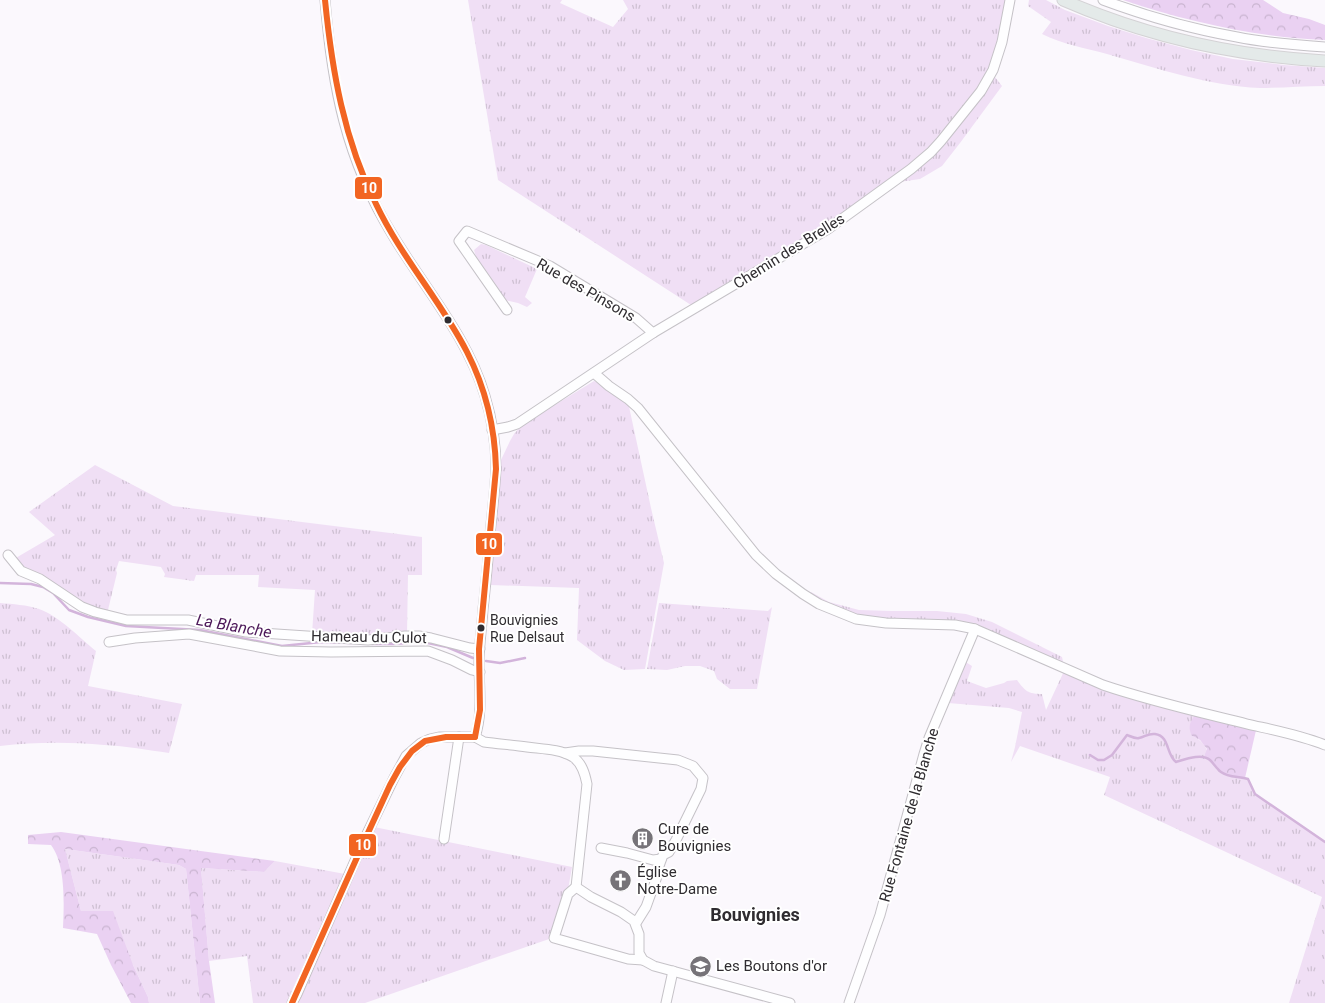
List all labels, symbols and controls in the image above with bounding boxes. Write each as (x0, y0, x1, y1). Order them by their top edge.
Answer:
line badge: 10 (354, 176, 383, 200)
text: 10 (361, 180, 377, 196)
street label: Chemin des Brelles (730, 209, 848, 293)
street label: Rue des Pinsons (534, 255, 638, 325)
unlabelled marker (443, 315, 453, 325)
line badge: 10 (475, 532, 503, 556)
text: 10 (481, 536, 497, 552)
water label: La Blanche (195, 610, 273, 642)
place label: Bouvignies Rue Delsaut (490, 612, 565, 645)
marker: Bouvignies Rue Delsaut (476, 623, 486, 633)
street label: Hameau du Culot (311, 627, 427, 647)
street label: Rue Fontaine de la Blanche (876, 726, 942, 904)
place label: Cure de Bouvignies (658, 820, 731, 855)
building icon: Cure de Bouvignies (630, 826, 654, 850)
line badge: 10 (348, 833, 377, 857)
text: 10 (355, 837, 371, 853)
place label: Église Notre-Dame (637, 863, 717, 898)
church icon: Église Notre-Dame (609, 869, 633, 893)
district label: Bouvignies (710, 904, 800, 925)
school or university icon: Les Boutons d'or (688, 954, 712, 978)
place label: Les Boutons d'or (716, 957, 827, 975)

